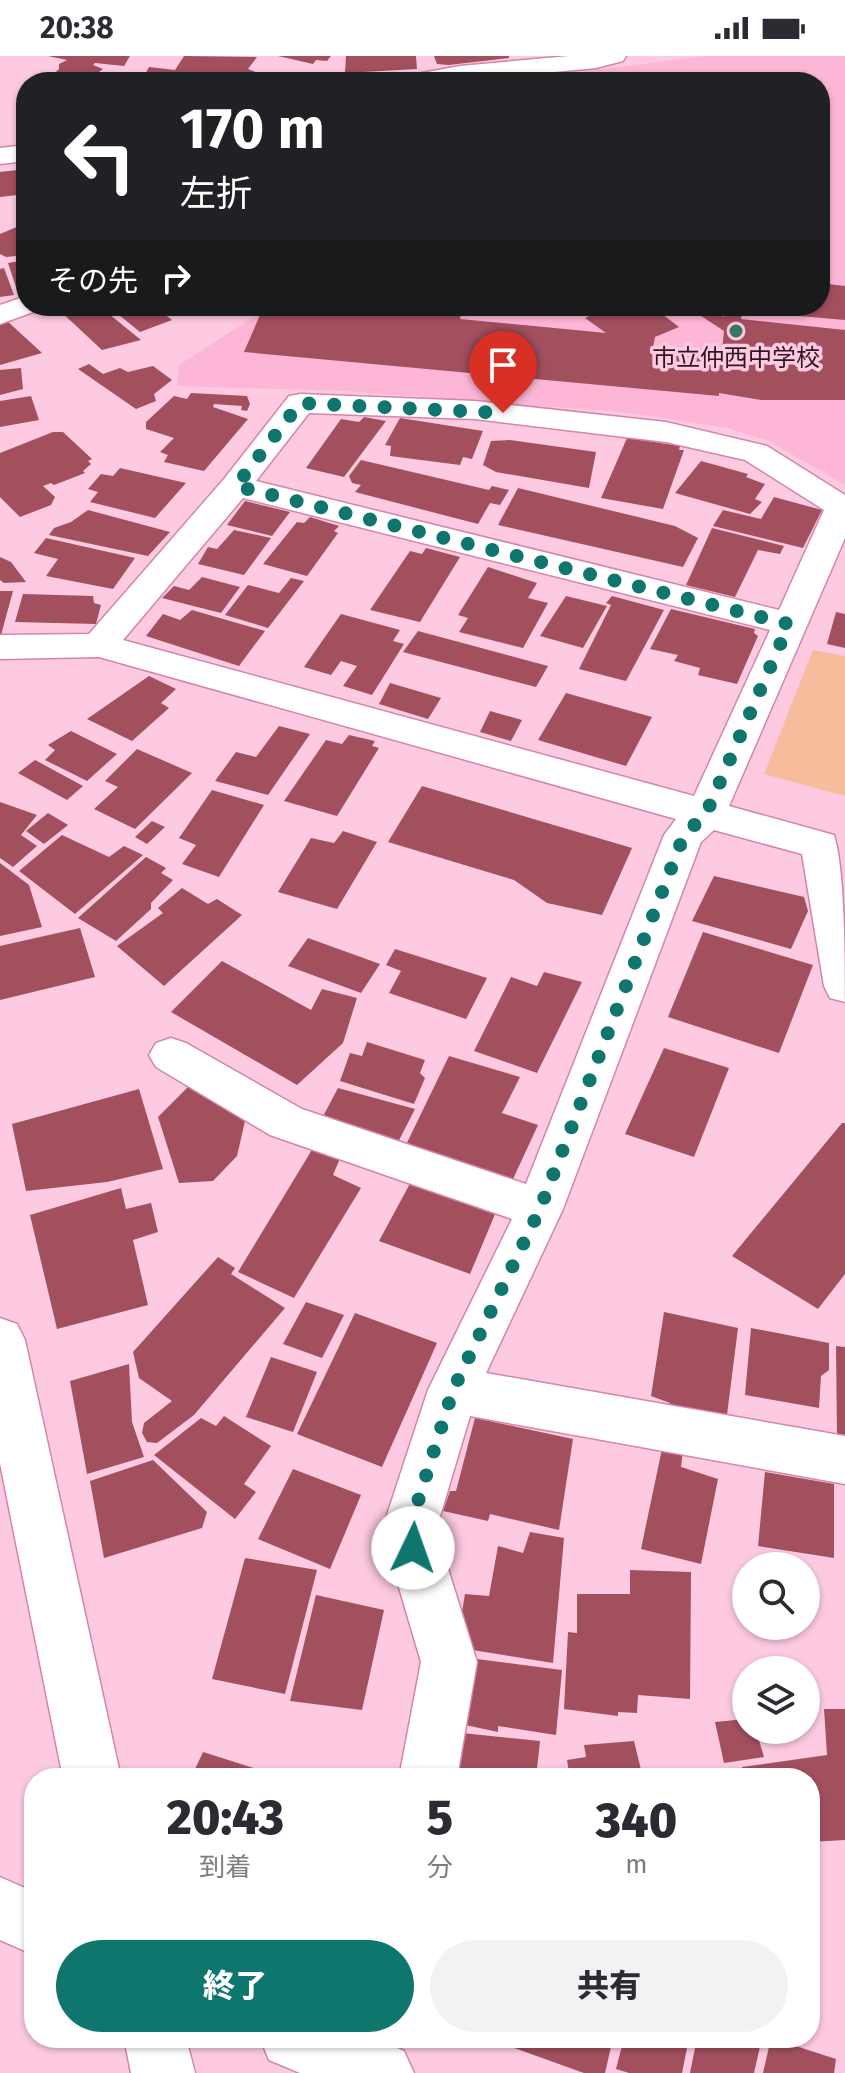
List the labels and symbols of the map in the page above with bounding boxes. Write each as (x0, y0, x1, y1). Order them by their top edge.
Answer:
marker: 市立仲西中学校 (727, 322, 745, 340)
pin (469, 331, 537, 413)
place label: 市立仲西中学校 (652, 344, 820, 372)
position arrow (371, 1506, 455, 1590)

